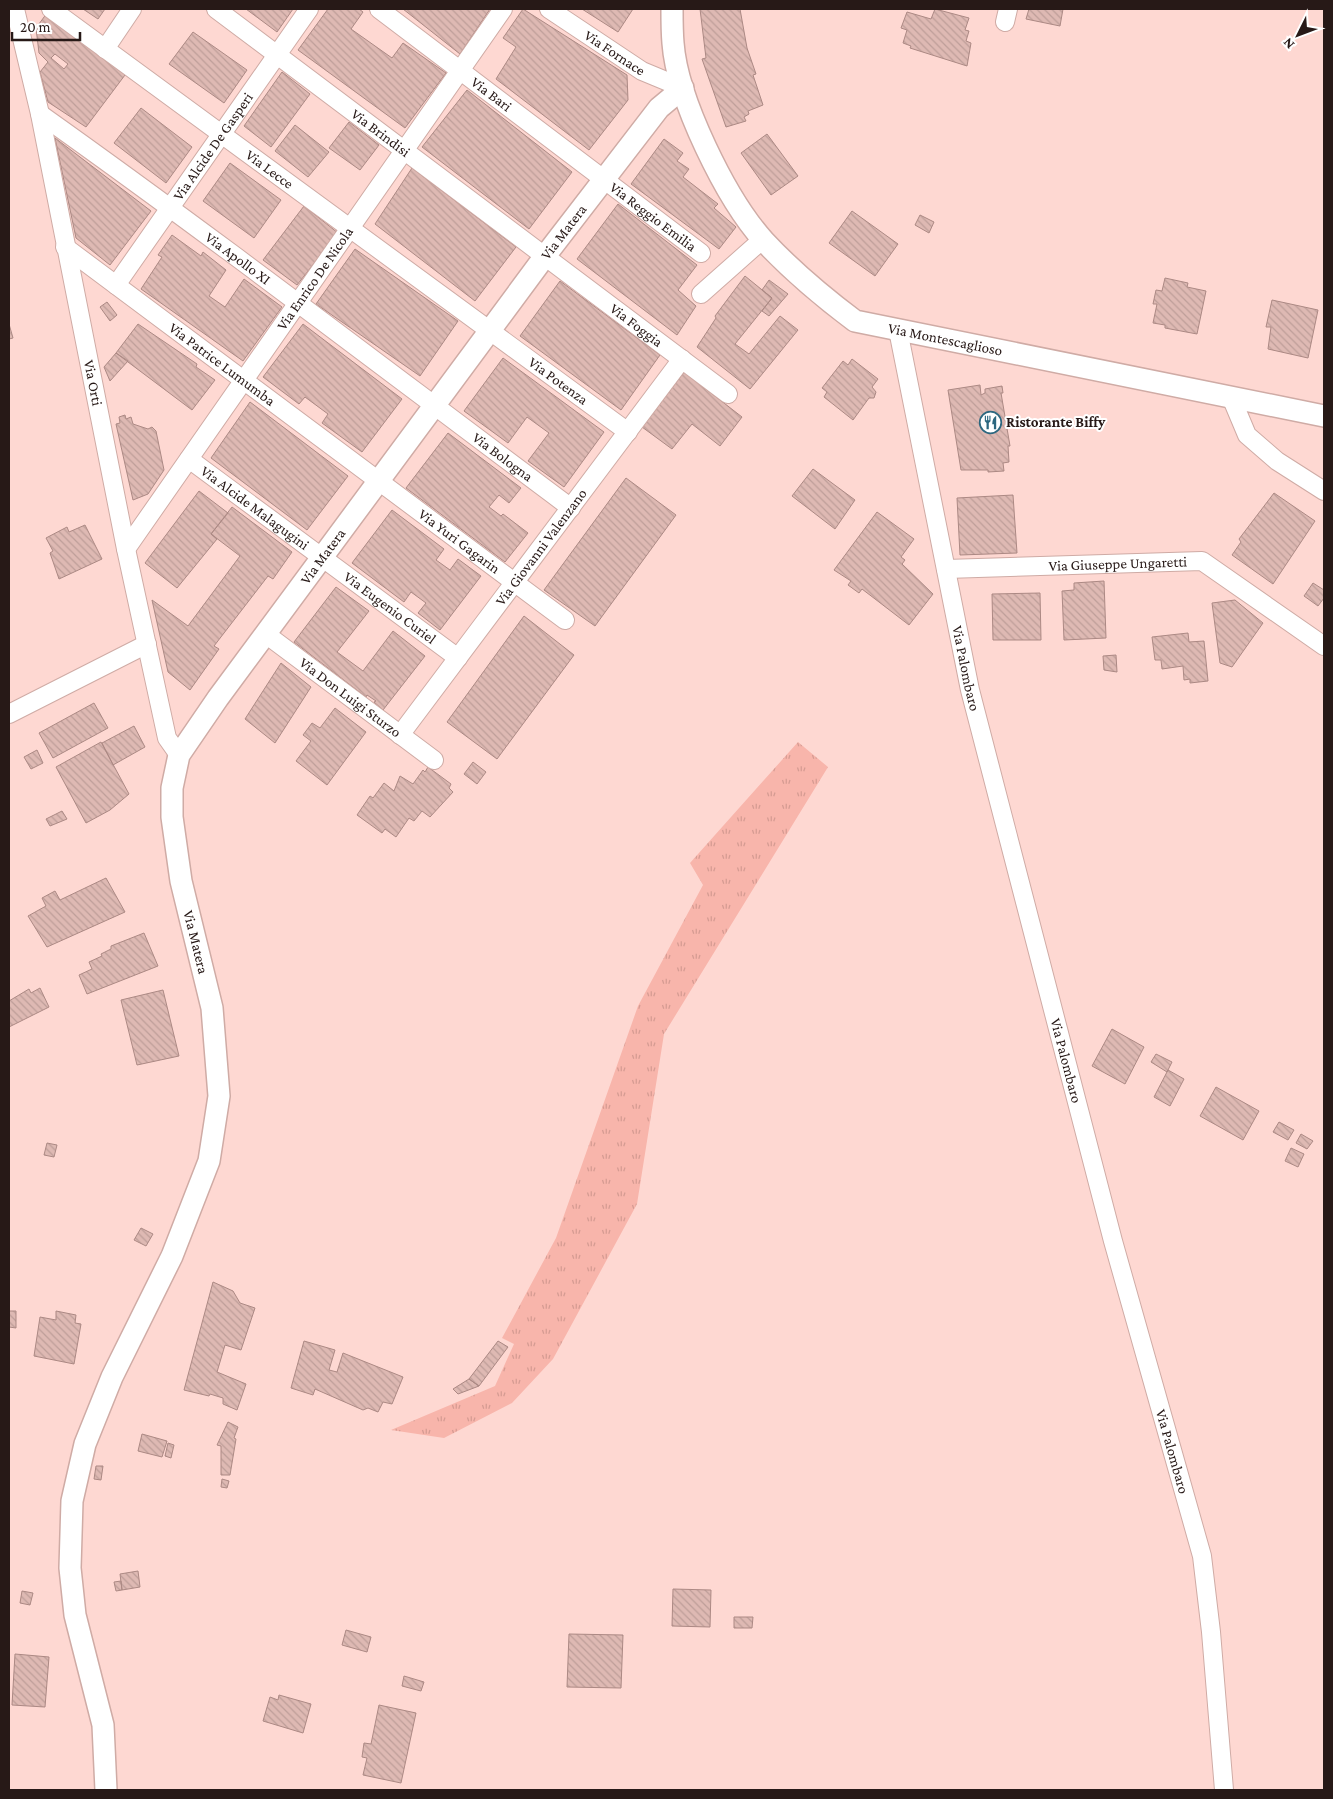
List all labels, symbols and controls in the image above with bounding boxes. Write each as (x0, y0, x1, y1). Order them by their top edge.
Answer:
scale bar (12, 10, 80, 42)
north arrow (1273, 10, 1323, 60)
text: 20 m (20, 19, 51, 35)
street label: Via Fornace (581, 27, 648, 79)
text: N (1279, 34, 1297, 53)
street label: Via Bari (468, 74, 515, 115)
street label: Via Alcide De Gasperi (170, 90, 256, 203)
street label: Via Brindisi (348, 106, 413, 160)
street label: Via Lecce (243, 147, 297, 192)
street label: Via Reggio Emilia (607, 179, 700, 255)
street label: Via Matera (537, 201, 590, 263)
street label: Via Enrico De Nicola (274, 224, 356, 333)
street label: Via Apollo XI (202, 229, 274, 288)
street label: Via Foggia (607, 300, 666, 350)
street label: Via Patrice Lumumba (166, 319, 278, 409)
street label: Via Montescaglioso (887, 320, 1004, 359)
street label: Via Potenza (525, 354, 591, 408)
street label: Via Orti (81, 359, 106, 407)
restaurant icon: Ristorante Biffy (978, 410, 1002, 434)
place label: Ristorante Biffy (1006, 414, 1106, 430)
street label: Via Bologna (469, 429, 536, 485)
street label: Via Alcide Malagugini (198, 462, 312, 553)
street label: Via Giovanni Valenzano (492, 485, 590, 609)
street label: Via Yuri Gagarin (416, 506, 503, 577)
street label: Via Matera (297, 525, 349, 587)
street label: Via Giuseppe Ungaretti (1048, 553, 1187, 574)
street label: Via Eugenio Curiel (341, 568, 439, 647)
street label: Via Palombaro (949, 624, 983, 713)
street label: Via Don Luigi Sturzo (296, 654, 404, 740)
street label: Via Matera (180, 909, 212, 975)
street label: Via Palombaro (1048, 1017, 1085, 1105)
street label: Via Palombaro (1153, 1407, 1192, 1495)

